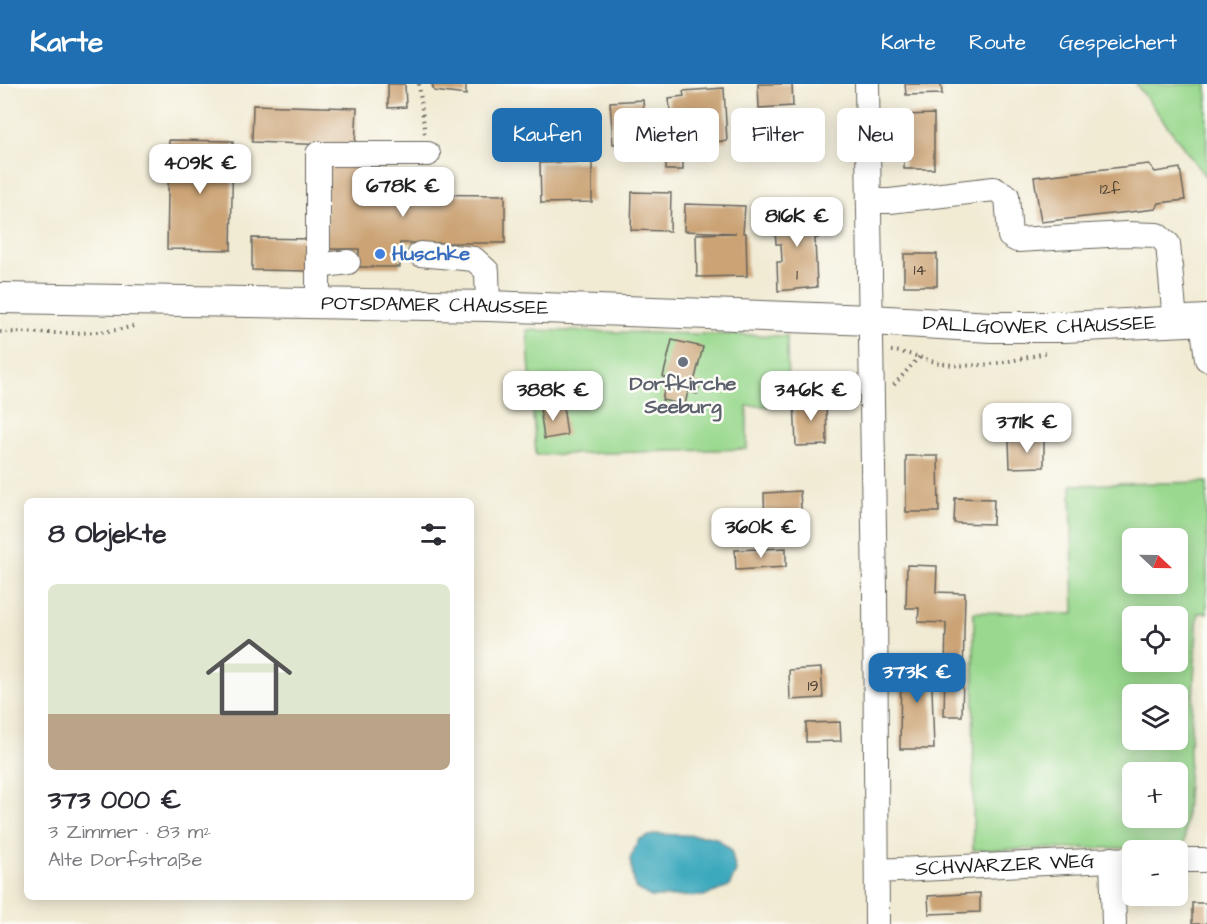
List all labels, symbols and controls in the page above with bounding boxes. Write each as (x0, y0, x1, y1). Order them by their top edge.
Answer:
text: Karte (30, 23, 103, 62)
text: Karte (881, 28, 936, 57)
text: Route (969, 28, 1026, 57)
text: Gespeichert (1059, 28, 1177, 57)
chip: Kaufen (492, 108, 602, 162)
chip: Mieten (614, 108, 719, 162)
chip: Filter (731, 108, 825, 162)
chip: Neu (837, 108, 914, 162)
pin: 409K € (151, 144, 249, 195)
text: 409K € (163, 149, 237, 177)
pin: 678K € (354, 167, 452, 218)
text: 678K € (366, 172, 440, 200)
house number: 12f (1100, 178, 1121, 200)
pin: 816K € (748, 197, 846, 248)
text: 816K € (765, 202, 829, 230)
place label: Huschke (392, 240, 470, 268)
marker: Huschke (373, 247, 387, 261)
house number: 14 (914, 259, 927, 281)
house number: 1 (796, 264, 798, 286)
street label: POTSDAMER CHAUSSEE (321, 289, 549, 322)
street label: DALLGOWER CHAUSSEE (922, 309, 1157, 341)
marker: Dorfkirche Seeburg (676, 355, 690, 369)
place label: Dorfkirche Seeburg (630, 370, 737, 422)
pin: 388K € (504, 371, 602, 422)
pin: 346K € (762, 371, 860, 422)
text: 388K € (517, 376, 589, 404)
text: 346K € (775, 376, 847, 404)
pin: 371K € (978, 403, 1076, 454)
text: 371K € (996, 408, 1058, 436)
pin: 360K € (712, 508, 810, 559)
text: 360K € (725, 513, 797, 541)
text: 8 Objekte (48, 516, 167, 552)
icon: filters (417, 518, 450, 551)
north arrow (1122, 528, 1188, 594)
map controls (1122, 528, 1188, 906)
button: locate (1122, 606, 1188, 672)
icon: home (195, 623, 303, 731)
pin: 373K € (868, 653, 966, 704)
text: 373K € (883, 658, 951, 686)
house number: 19 (807, 675, 819, 697)
button: layers (1122, 684, 1188, 750)
button: + (1122, 762, 1188, 828)
text: 373 000 € (48, 782, 181, 818)
text: 3 Zimmer · 83 m² (48, 818, 211, 846)
button: − (1122, 840, 1188, 906)
text: Alte Dorfstraße (48, 846, 202, 874)
street label: SCHWARZER WEG (915, 847, 1095, 883)

